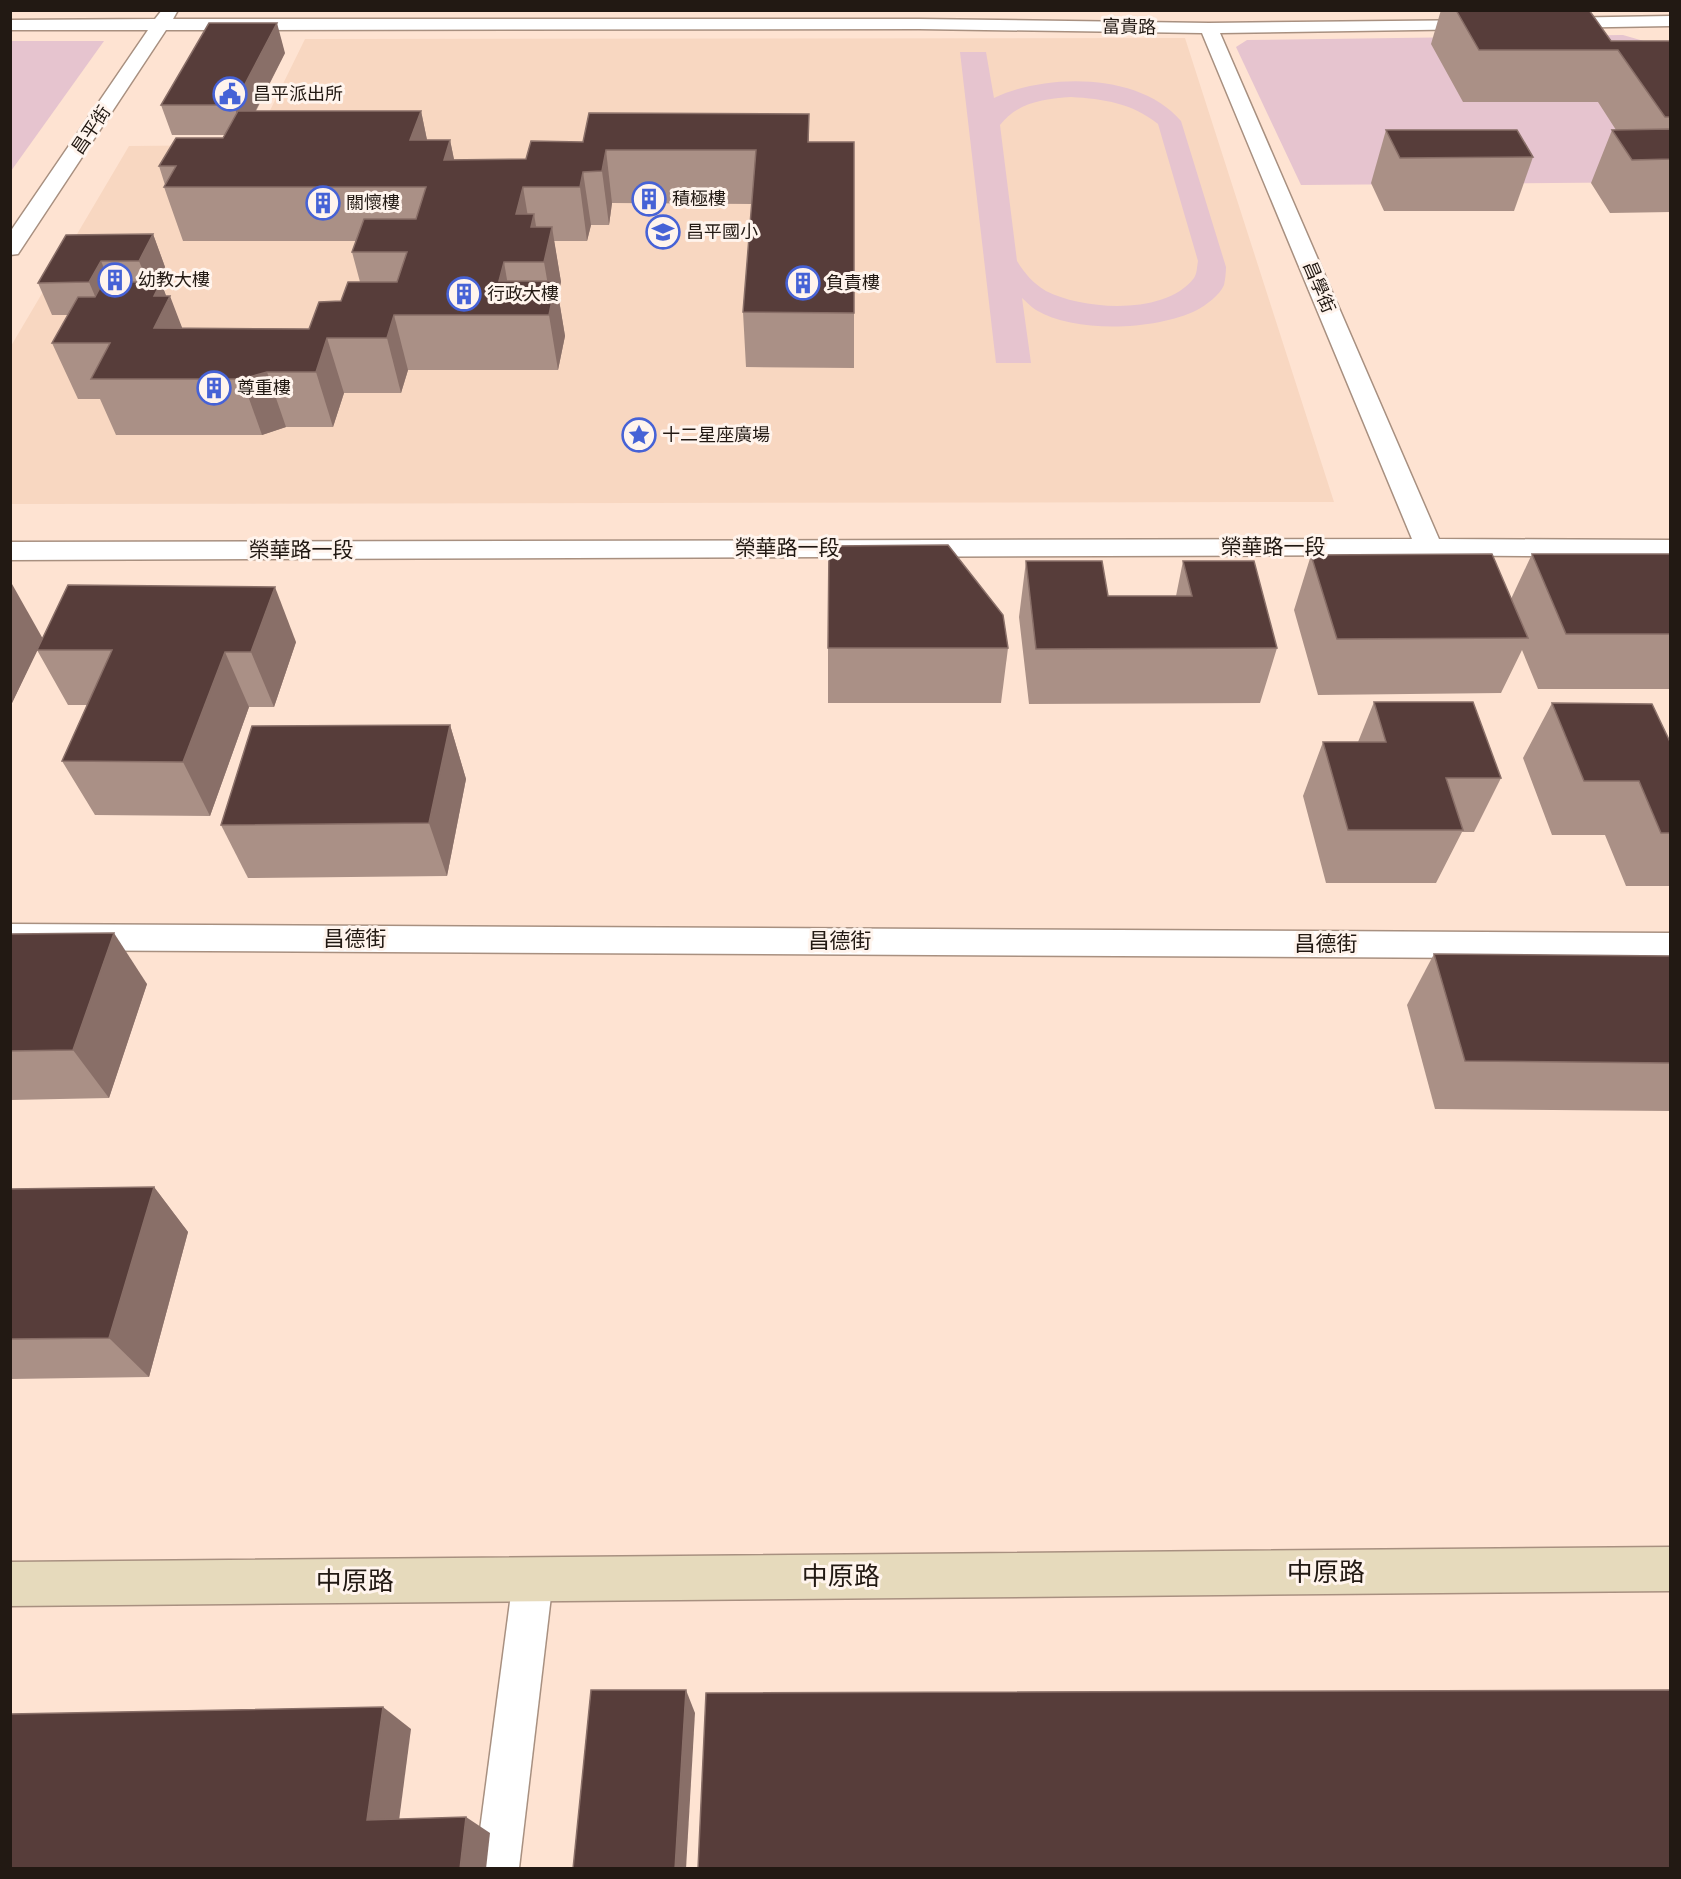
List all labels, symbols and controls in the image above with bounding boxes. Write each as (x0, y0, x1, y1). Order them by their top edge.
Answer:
street label: 富貴路 (1102, 16, 1156, 38)
public building icon: 昌平派出所 (212, 76, 248, 112)
place label: 昌平派出所 (253, 83, 343, 105)
street label: 昌平街 (67, 101, 115, 159)
building icon: 積極樓 (631, 181, 667, 217)
building icon: 關懷樓 (305, 185, 341, 221)
place label: 積極樓 (672, 188, 726, 210)
place label: 關懷樓 (346, 192, 400, 214)
school or university icon: 昌平國小 (645, 214, 681, 250)
place label: 昌平國小 (686, 221, 758, 243)
street label: 昌學街 (1298, 258, 1340, 316)
building icon: 幼教大樓 (97, 262, 133, 298)
building icon: 負責樓 (785, 265, 821, 301)
place label: 幼教大樓 (138, 269, 210, 291)
place label: 負責樓 (826, 272, 880, 294)
building icon: 行政大樓 (446, 276, 482, 312)
place label: 行政大樓 (487, 283, 559, 305)
building icon: 尊重樓 (196, 370, 232, 406)
place label: 尊重樓 (237, 377, 291, 399)
place icon: 十二星座廣場 (621, 417, 657, 453)
place label: 十二星座廣場 (662, 424, 770, 446)
street label: 榮華路一段 (1221, 535, 1326, 559)
street label: 榮華路一段 (735, 536, 840, 560)
street label: 榮華路一段 (249, 538, 354, 562)
street label: 昌德街 (324, 927, 387, 951)
street label: 昌德街 (809, 929, 872, 953)
street label: 昌德街 (1295, 932, 1358, 956)
street label: 中原路 (1287, 1557, 1365, 1588)
street label: 中原路 (802, 1561, 880, 1592)
street label: 中原路 (316, 1566, 394, 1597)

